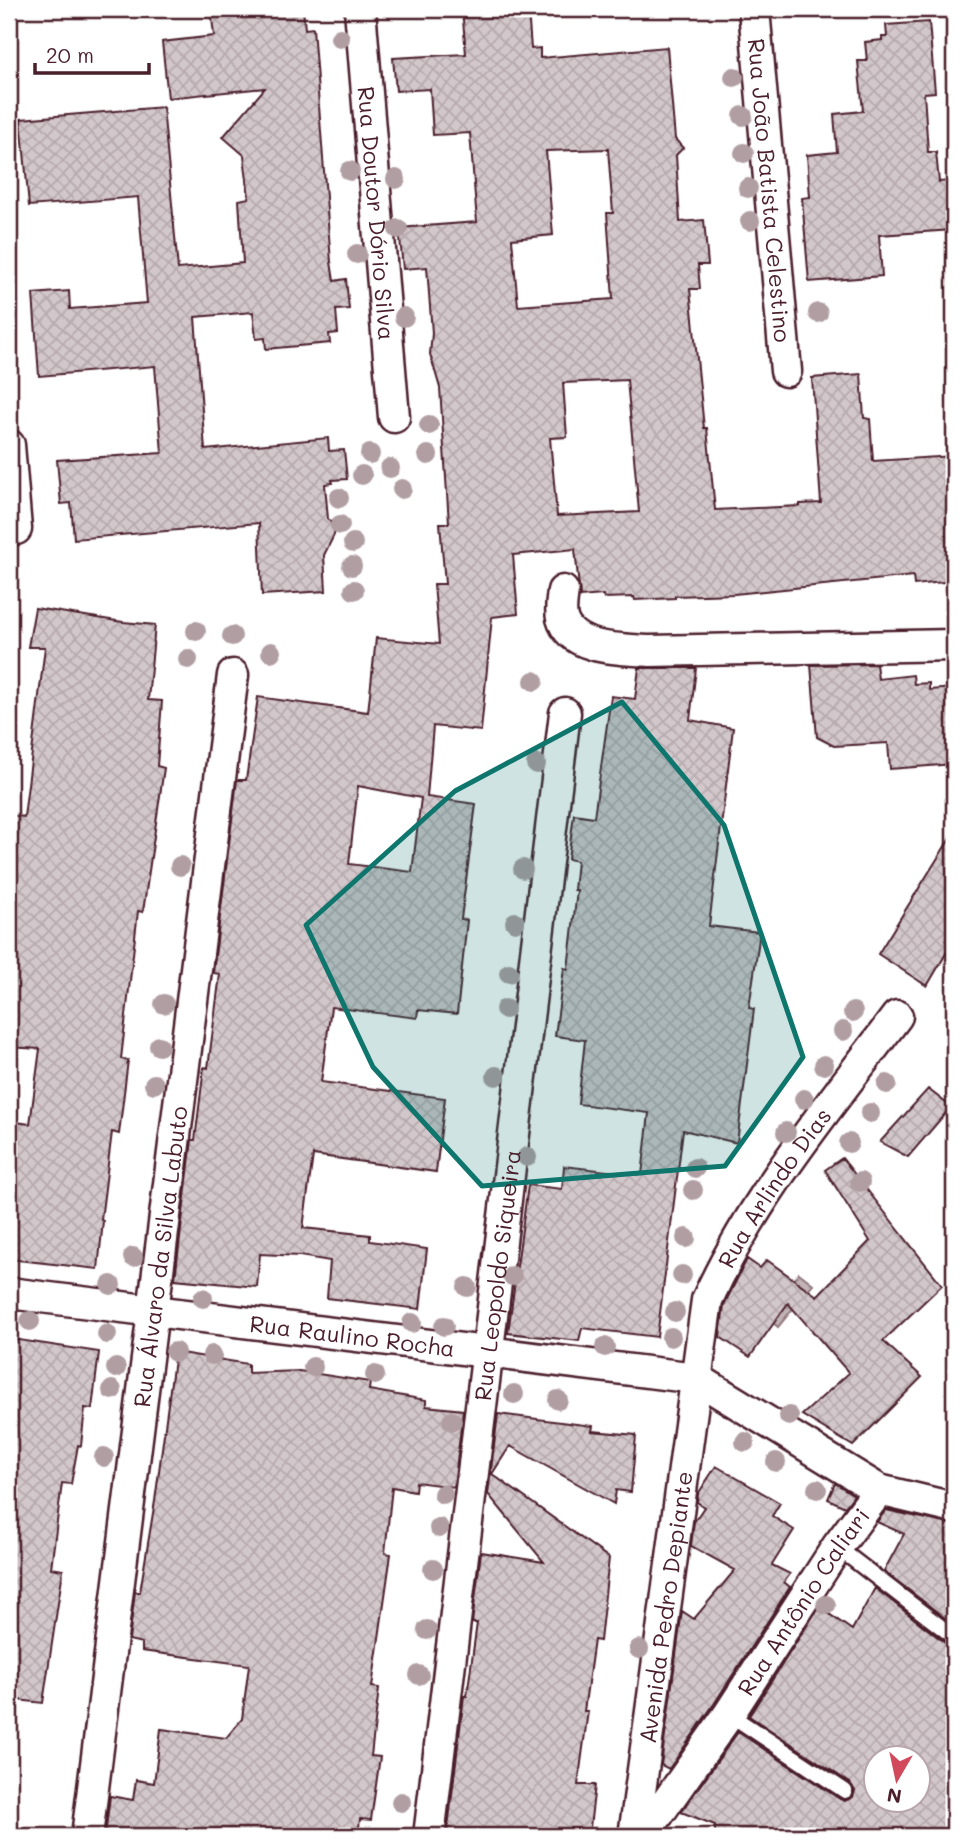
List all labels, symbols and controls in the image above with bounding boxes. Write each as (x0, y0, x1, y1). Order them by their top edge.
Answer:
scale bar (35, 32, 149, 76)
street label: Rua João Batista Celestino (742, 37, 798, 344)
text: 20 m (46, 41, 94, 68)
street label: Rua Doutor Dório Silva (351, 85, 403, 342)
street label: Rua Arlindo Dias (710, 1101, 837, 1273)
street label: Rua Álvaro da Silva Labuto (126, 1104, 194, 1409)
street label: Rua Leopoldo Siqueira (467, 1148, 527, 1402)
street label: Rua Raulino Rocha (248, 1308, 457, 1363)
street label: Avenida Pedro Depiante (632, 1469, 699, 1745)
street label: Rua Antônio Caliari (730, 1502, 876, 1701)
north arrow (862, 1744, 932, 1814)
text: N (885, 1783, 903, 1810)

